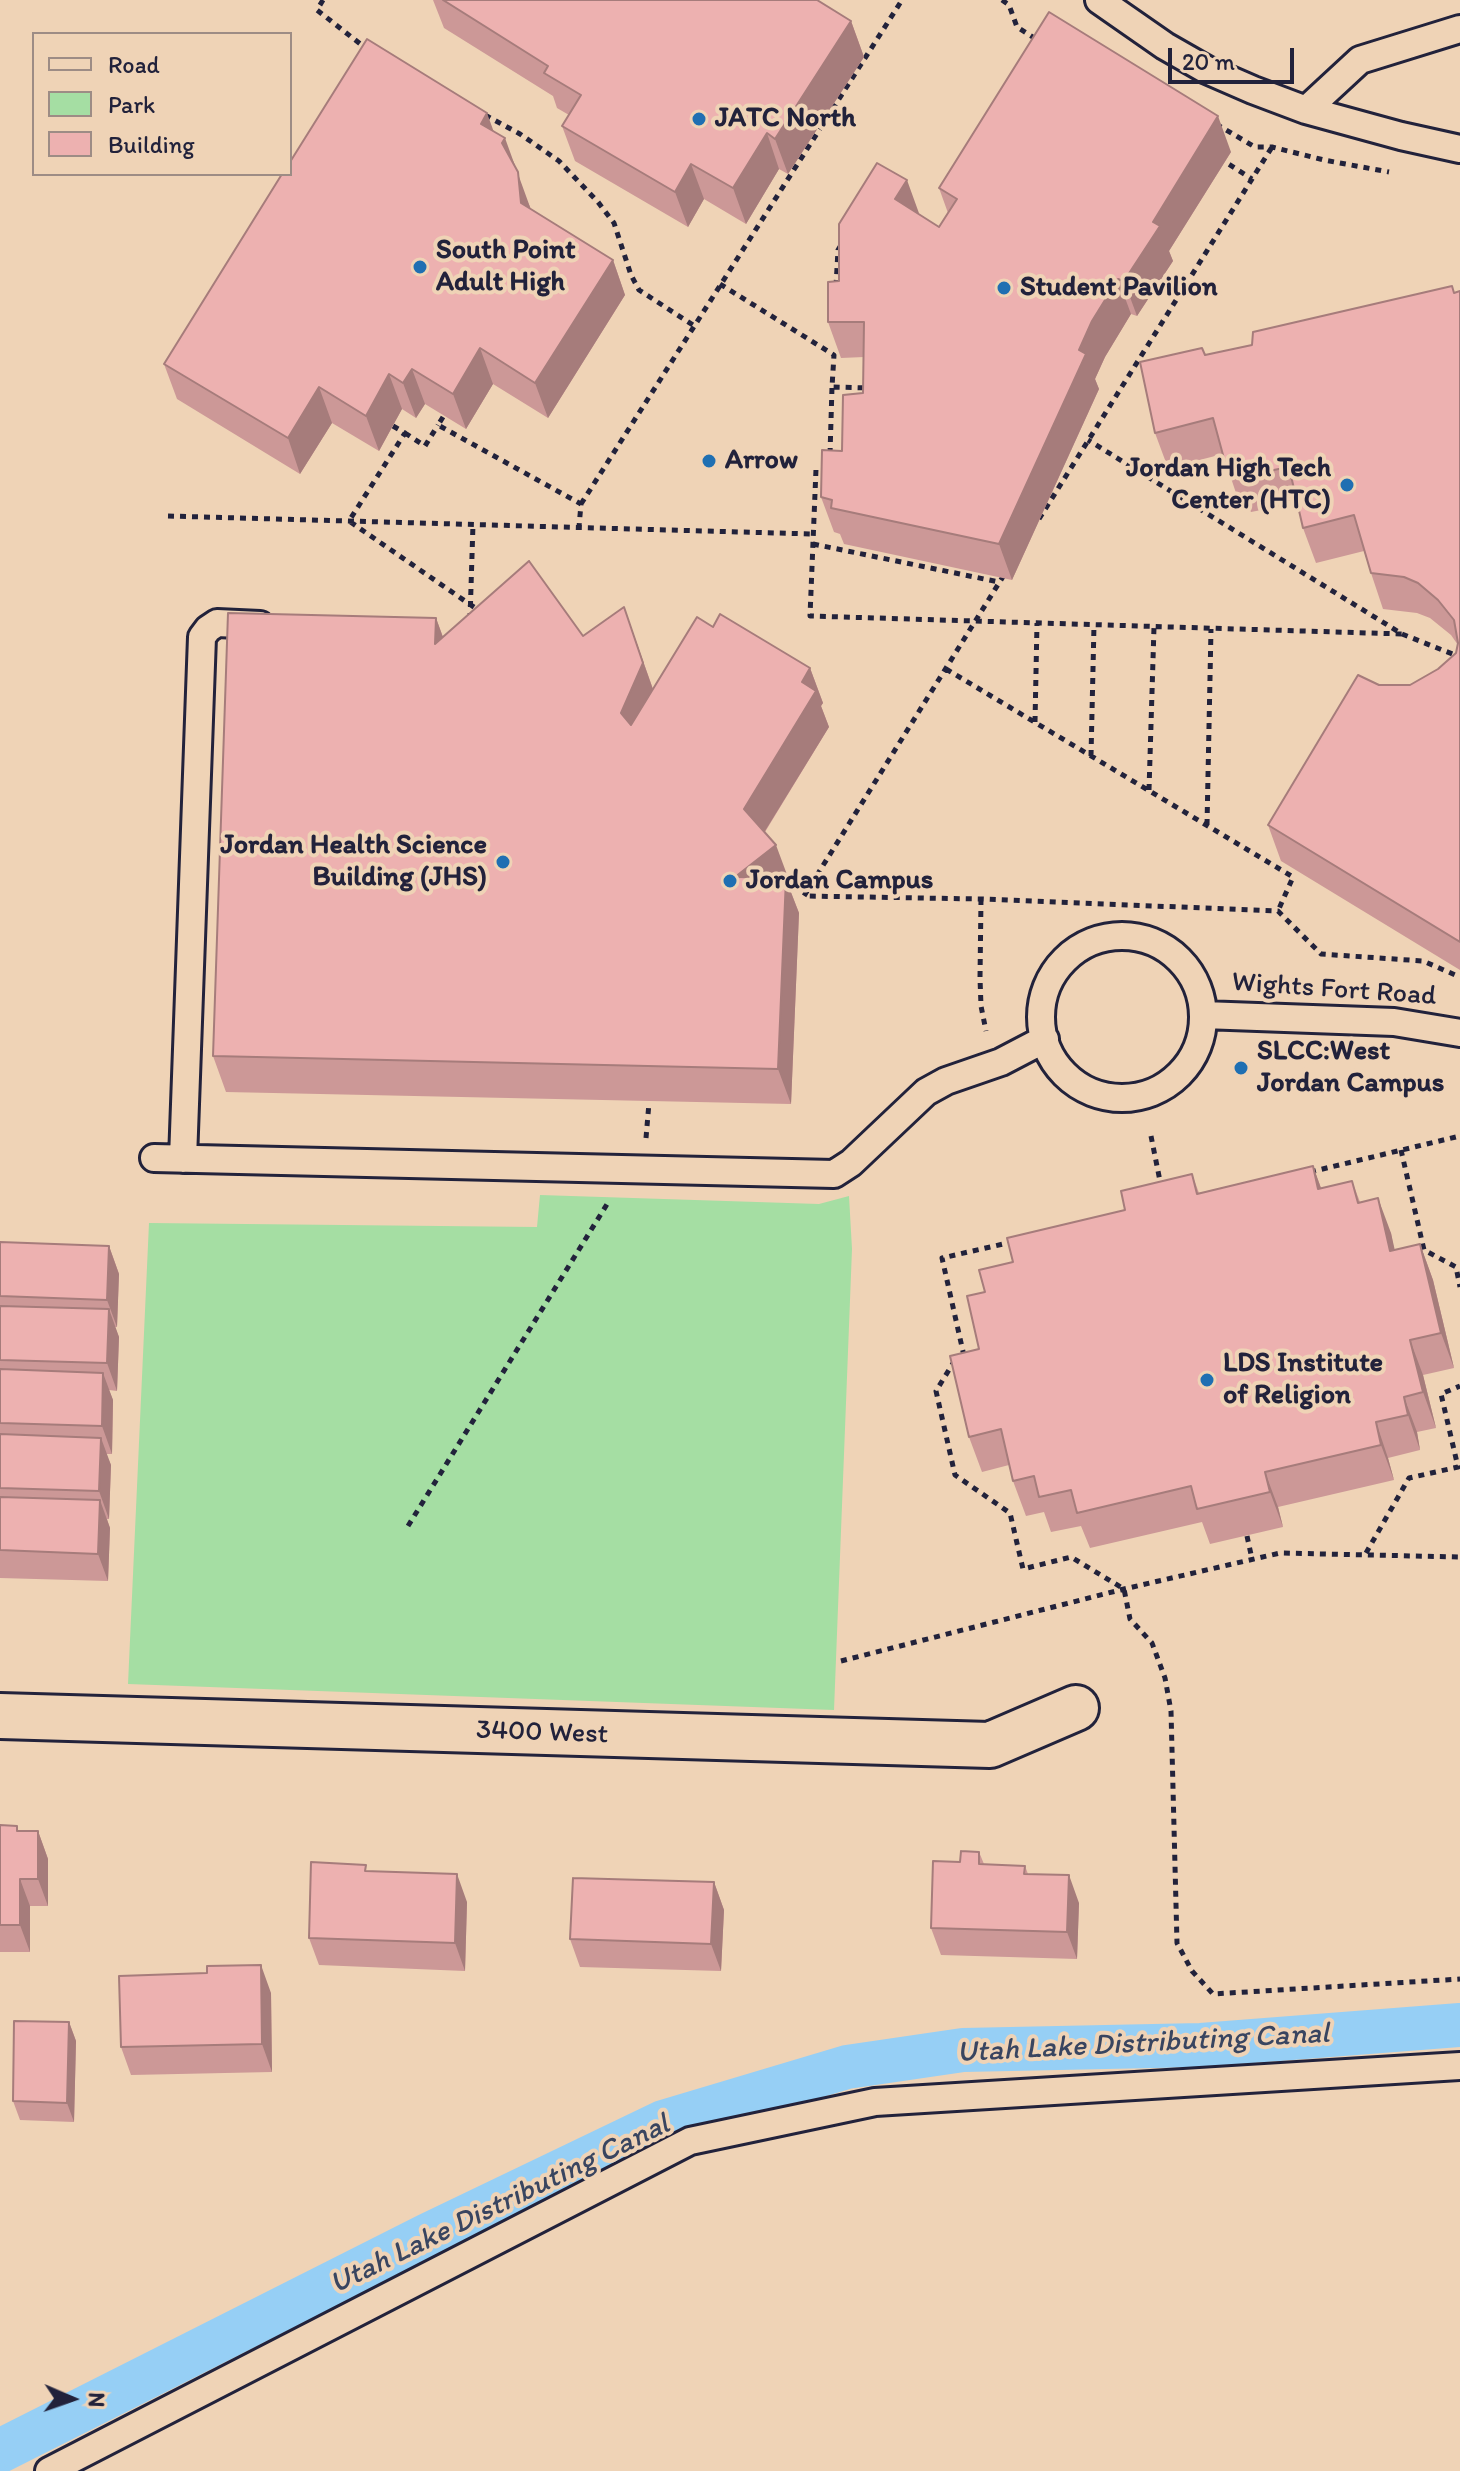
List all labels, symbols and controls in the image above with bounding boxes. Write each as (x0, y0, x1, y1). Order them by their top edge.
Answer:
legend (32, 32, 292, 176)
scale bar (1172, 32, 1298, 82)
text: 20 m (1182, 47, 1235, 76)
text: Road (108, 50, 160, 79)
text: Park (108, 90, 155, 119)
place label: JATC North (715, 102, 856, 136)
marker: JATC North (690, 110, 708, 128)
text: Building (108, 130, 195, 159)
place label: South Point Adult High (436, 234, 575, 300)
marker: South Point Adult High (411, 258, 429, 276)
place label: Student Pavilion (1020, 271, 1218, 305)
marker: Student Pavilion (995, 279, 1013, 297)
place label: Arrow (725, 444, 798, 478)
marker: Arrow (700, 452, 718, 470)
place label: Jordan High Tech Center (HTC) (1126, 452, 1331, 518)
marker: Jordan High Tech Center (HTC) (1338, 476, 1356, 494)
place label: Jordan Health Science Building (JHS) (220, 829, 487, 895)
marker: Jordan Health Science Building (JHS) (494, 853, 512, 871)
place label: Jordan Campus (746, 864, 933, 898)
marker: Jordan Campus (721, 872, 739, 890)
street label: Wights Fort Road (1231, 966, 1437, 1014)
place label: SLCC:West Jordan Campus (1257, 1035, 1444, 1101)
marker: SLCC:West Jordan Campus (1232, 1059, 1250, 1077)
place label: LDS Institute of Religion (1223, 1347, 1383, 1413)
marker: LDS Institute of Religion (1198, 1371, 1216, 1389)
street label: 3400 West (475, 1714, 609, 1752)
water label: Utah Lake Distributing Canal (956, 2016, 1330, 2072)
water label: Utah Lake Distributing Canal (324, 2107, 676, 2303)
north arrow (32, 2359, 112, 2439)
text: N (83, 2392, 110, 2408)

